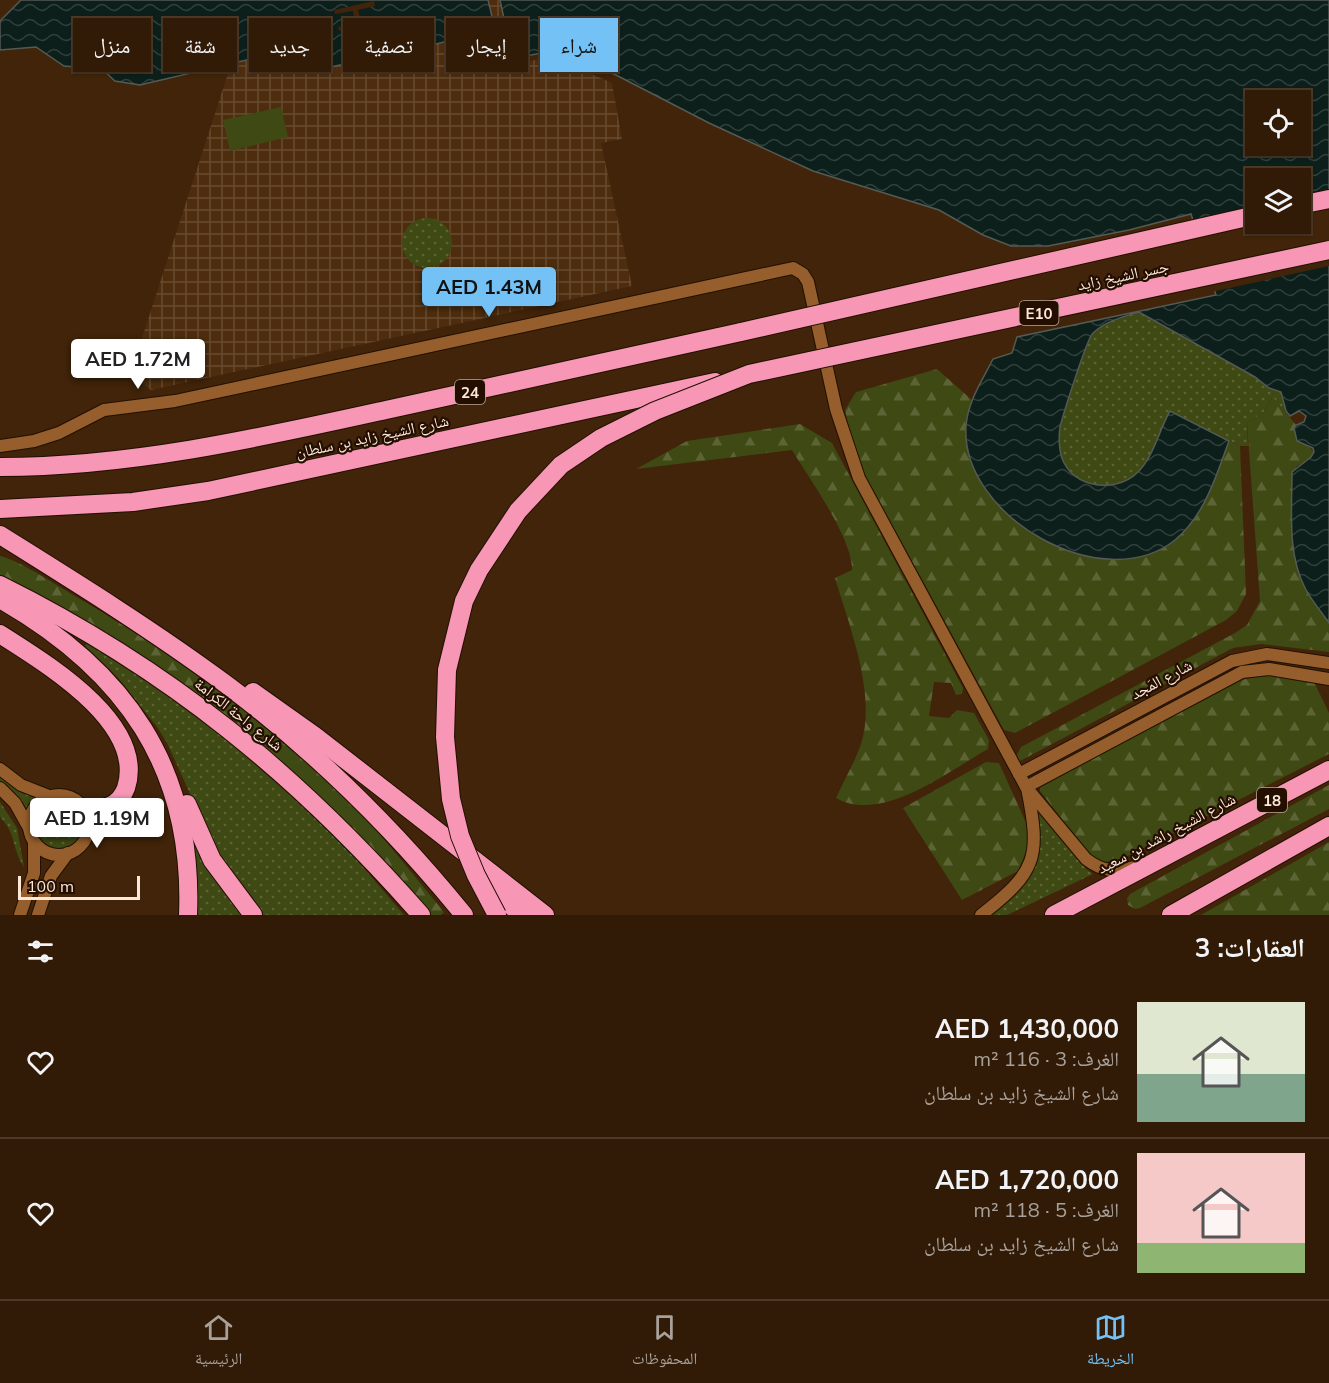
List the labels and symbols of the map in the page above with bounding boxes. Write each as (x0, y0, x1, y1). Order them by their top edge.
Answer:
street label: جسر الشيخ زايد (1075, 256, 1171, 295)
pin: AED 1.43M (420, 267, 558, 318)
road number: E10 (1020, 301, 1058, 325)
pin: AED 1.72M (69, 339, 207, 390)
road number: 24 (455, 380, 485, 404)
street label: شارع الشيخ زايد بن سلطان (294, 410, 451, 463)
street label: شارع المَجد (1127, 655, 1196, 704)
street label: شارع واحة الكرامة (190, 673, 287, 756)
street label: شارع الشيخ راشد بن سعيد (1093, 788, 1239, 879)
road number: 18 (1257, 788, 1287, 812)
pin: AED 1.19M (28, 798, 166, 849)
scale bar (18, 873, 140, 900)

